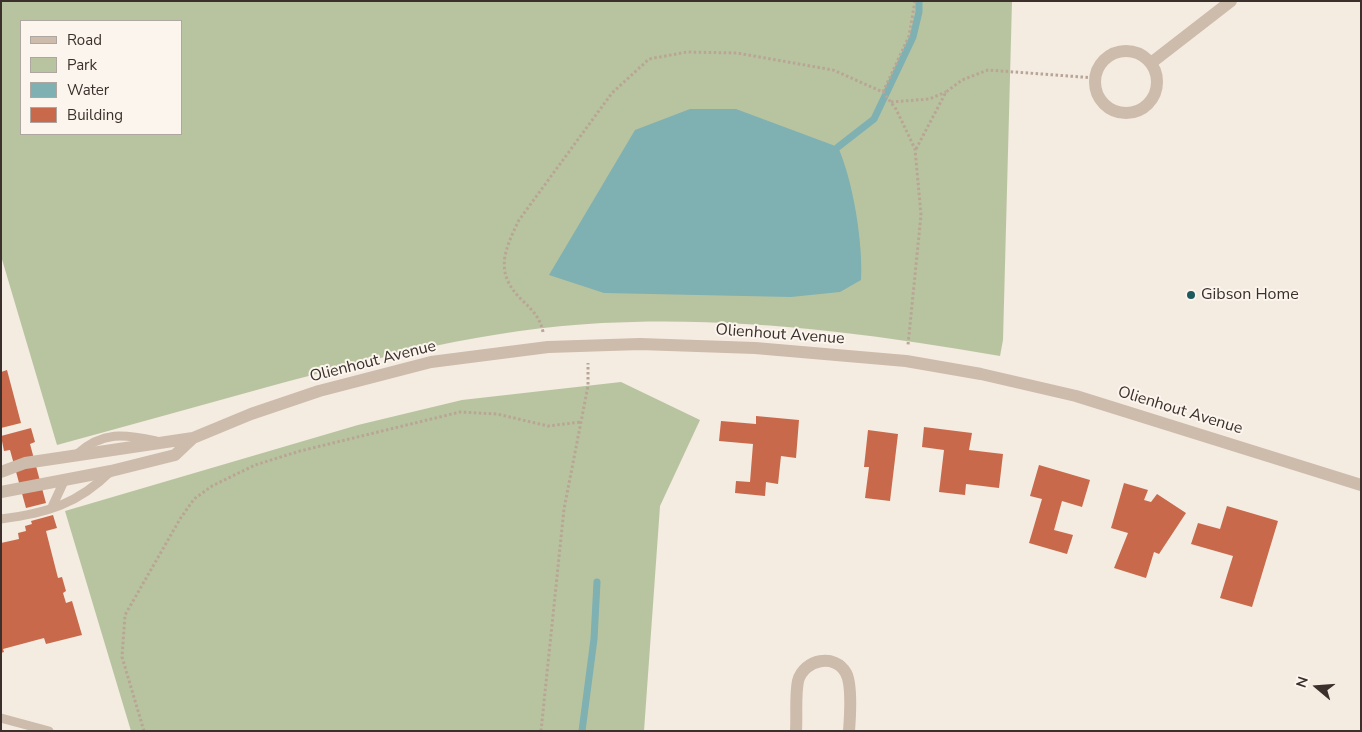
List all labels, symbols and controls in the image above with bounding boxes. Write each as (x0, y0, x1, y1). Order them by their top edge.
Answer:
legend (20, 20, 182, 135)
text: Road (67, 30, 102, 50)
text: Park (67, 55, 97, 75)
text: Water (67, 80, 109, 100)
text: Building (67, 105, 123, 125)
place label: Gibson Home (1201, 285, 1299, 305)
marker: Gibson Home (1185, 289, 1197, 301)
street label: Olienhout Avenue (715, 321, 845, 349)
street label: Olienhout Avenue (308, 337, 438, 387)
street label: Olienhout Avenue (1115, 383, 1245, 439)
north arrow (1292, 662, 1342, 712)
text: N (1292, 674, 1313, 690)

